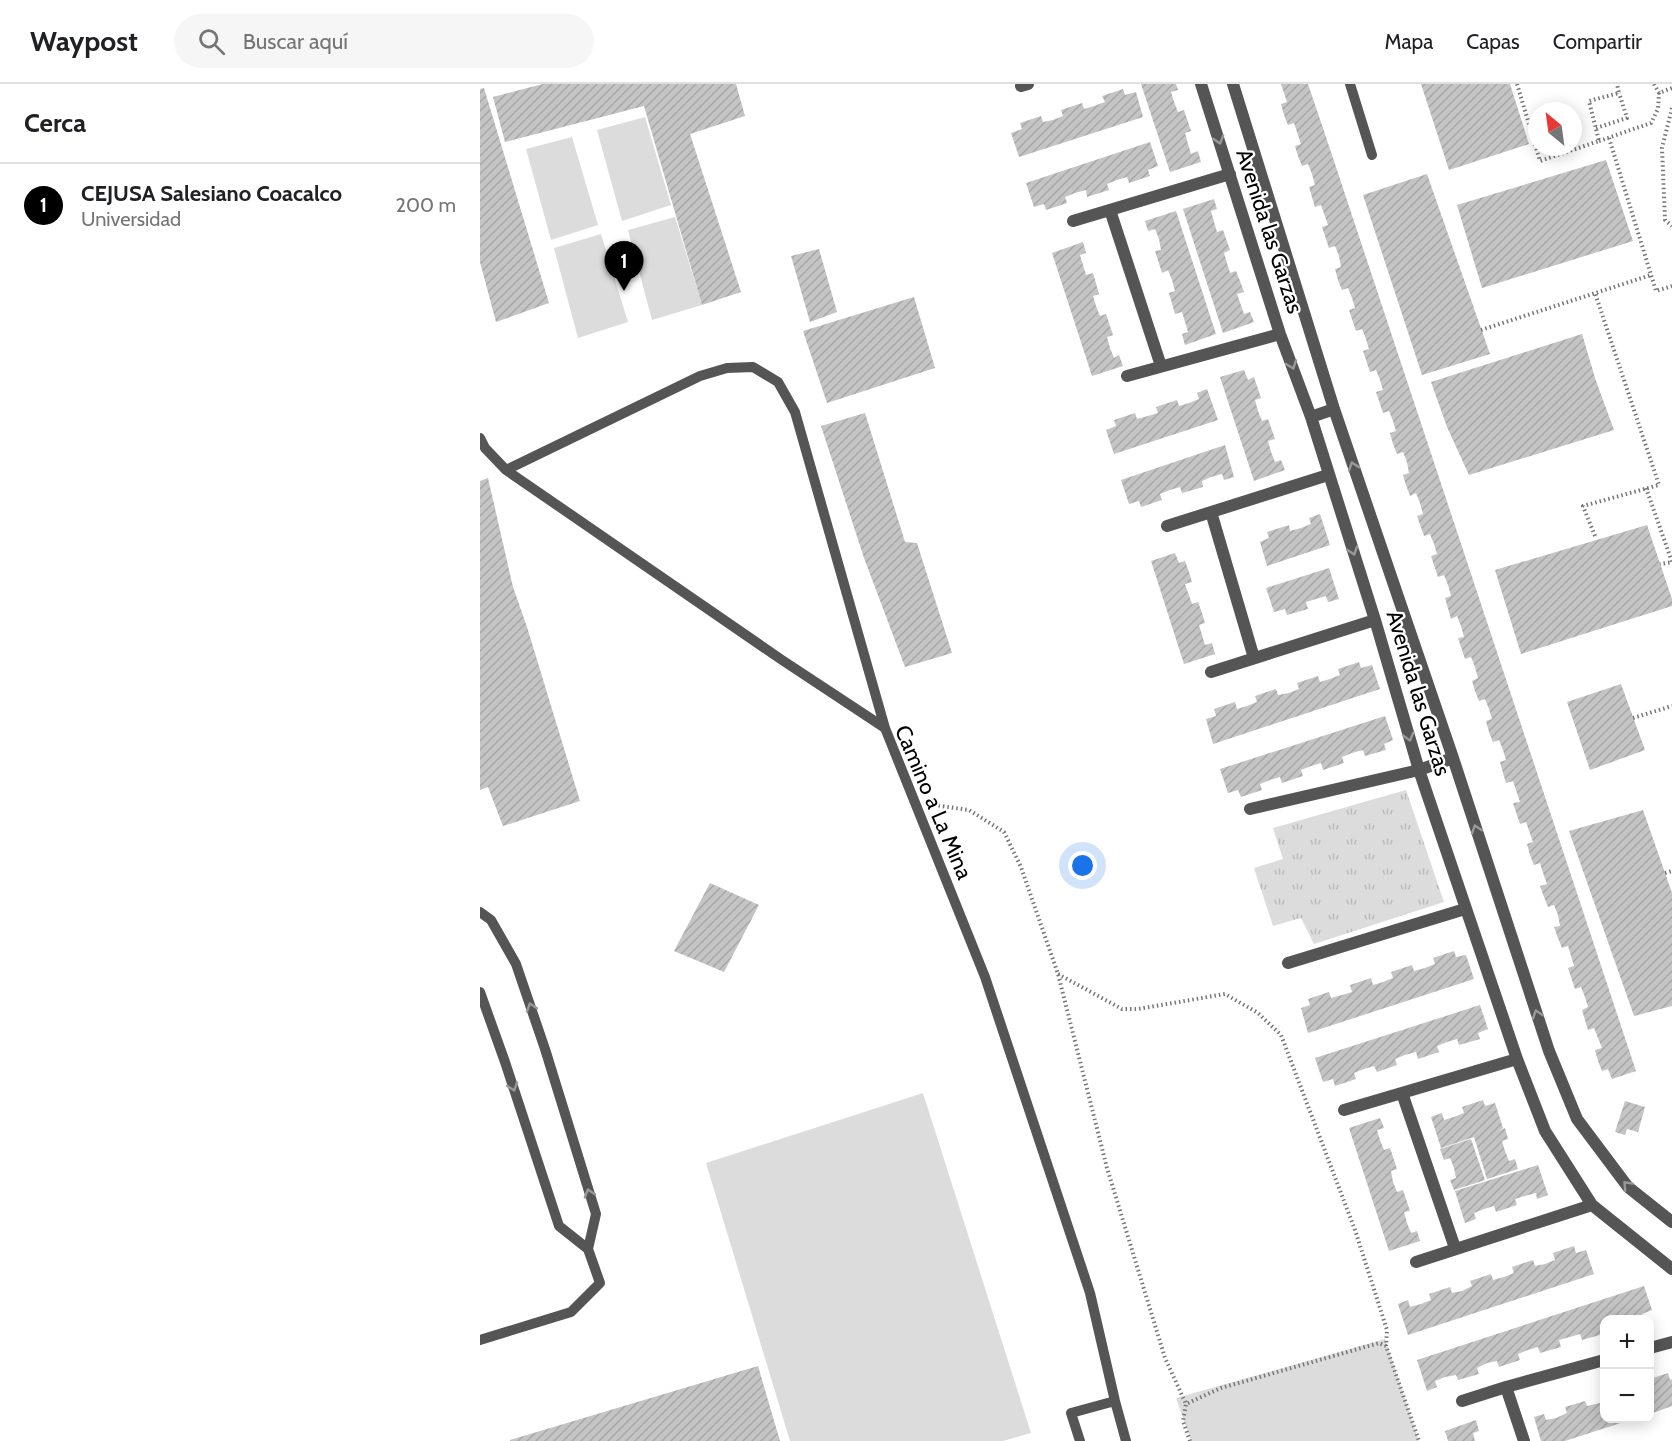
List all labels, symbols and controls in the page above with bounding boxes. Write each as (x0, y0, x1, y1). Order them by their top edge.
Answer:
search box (174, 14, 594, 68)
text: Waypost (30, 24, 138, 58)
icon: search (195, 25, 228, 58)
text: Buscar aquí (243, 28, 348, 55)
text: Mapa (1385, 29, 1433, 54)
text: Capas (1466, 29, 1520, 54)
text: Compartir (1553, 29, 1642, 54)
north arrow (1528, 102, 1582, 156)
text: Cerca (24, 107, 86, 139)
one-way arrow (1212, 134, 1224, 145)
street label: Avenida las Garzas (1230, 145, 1309, 317)
text: CEJUSA Salesiano Coacalco (81, 180, 342, 207)
text: 1 (40, 193, 47, 217)
text: 200 m (396, 193, 456, 217)
text: Universidad (81, 207, 181, 231)
pin: 1 (604, 242, 644, 291)
one-way arrow (1284, 359, 1297, 370)
one-way arrow (1347, 461, 1360, 472)
one-way arrow (1345, 545, 1358, 556)
street label: Avenida las Garzas (1381, 607, 1457, 779)
street label: Camino a La Mina (889, 721, 978, 884)
one-way arrow (1402, 732, 1415, 742)
one-way arrow (1471, 824, 1484, 835)
your location (1068, 851, 1097, 880)
one-way arrow (525, 1002, 538, 1013)
one-way arrow (1532, 1009, 1545, 1020)
one-way arrow (506, 1081, 519, 1092)
one-way arrow (1623, 1181, 1634, 1192)
one-way arrow (584, 1188, 596, 1199)
map controls (1600, 1315, 1654, 1423)
button: + (1600, 1315, 1654, 1369)
button: − (1600, 1369, 1654, 1423)

